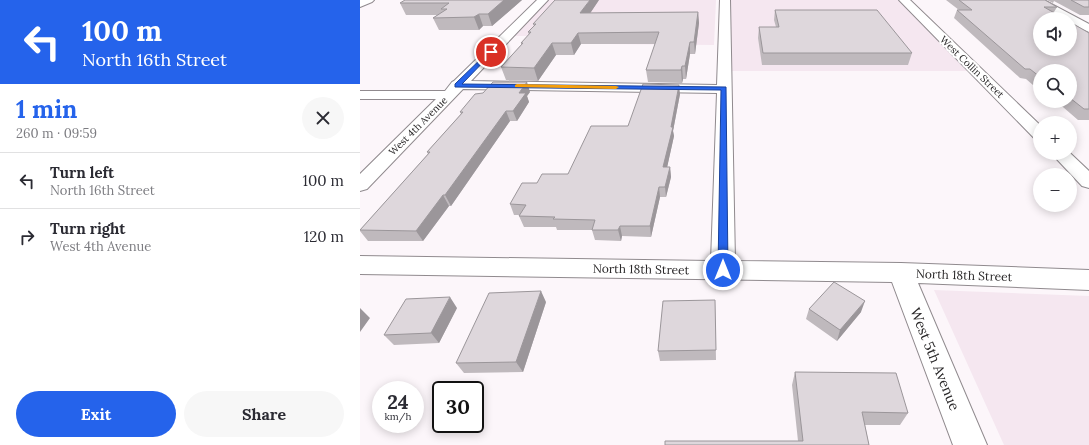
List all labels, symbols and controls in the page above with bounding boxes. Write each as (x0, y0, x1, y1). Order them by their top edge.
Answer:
map controls (1033, 12, 1077, 212)
button: sound (1033, 12, 1077, 56)
text: 100 m (82, 13, 162, 49)
icon: left (16, 16, 68, 68)
street label: West Collin Street (937, 33, 1007, 101)
pin (474, 35, 508, 69)
icon: arrive (480, 41, 502, 63)
text: North 16th Street (82, 48, 227, 71)
button: search (1033, 64, 1077, 108)
street label: West 4th Avenue (386, 93, 451, 158)
text: 1 min (16, 94, 77, 125)
button: close (302, 97, 344, 139)
button: + (1033, 116, 1077, 160)
text: 260 m · 09:59 (16, 125, 97, 142)
text: Turn left (50, 163, 114, 182)
button: − (1033, 168, 1077, 212)
icon: left (16, 170, 38, 192)
text: 100 m (303, 171, 344, 190)
text: North 16th Street (50, 182, 155, 199)
text: Turn right (50, 219, 126, 238)
icon: right (16, 226, 38, 248)
text: 120 m (304, 227, 344, 246)
text: West 4th Avenue (50, 238, 151, 255)
position arrow (702, 249, 744, 291)
street label: North 18th Street (593, 261, 690, 277)
street label: North 18th Street (916, 266, 1013, 284)
street label: West 5th Avenue (906, 305, 964, 413)
speed limit sign: 30 (432, 381, 484, 433)
text: 24 (387, 389, 409, 414)
button: Exit (16, 391, 176, 437)
button: Share (184, 391, 344, 437)
text: km/h (384, 410, 412, 423)

